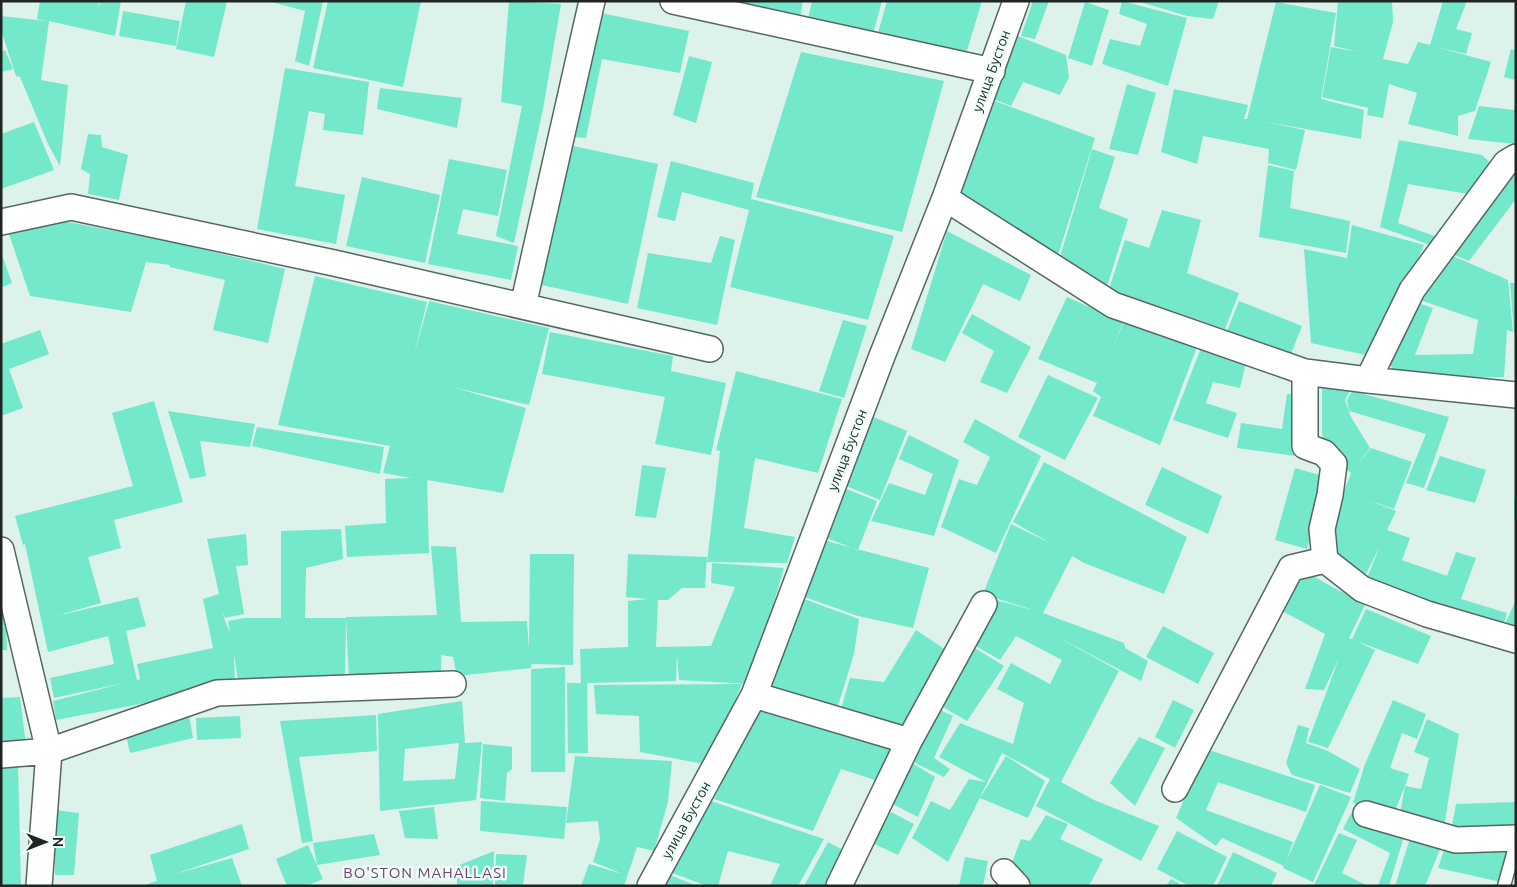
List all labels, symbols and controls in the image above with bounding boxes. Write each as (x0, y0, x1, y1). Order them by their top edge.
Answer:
street label: улица Бустон (969, 28, 1013, 114)
street label: улица Бустон (824, 407, 870, 493)
street label: улица Бустон (658, 778, 714, 862)
north arrow (20, 817, 70, 867)
text: N (50, 837, 66, 847)
district label: BO'STON MAHALLASI (343, 864, 507, 881)

